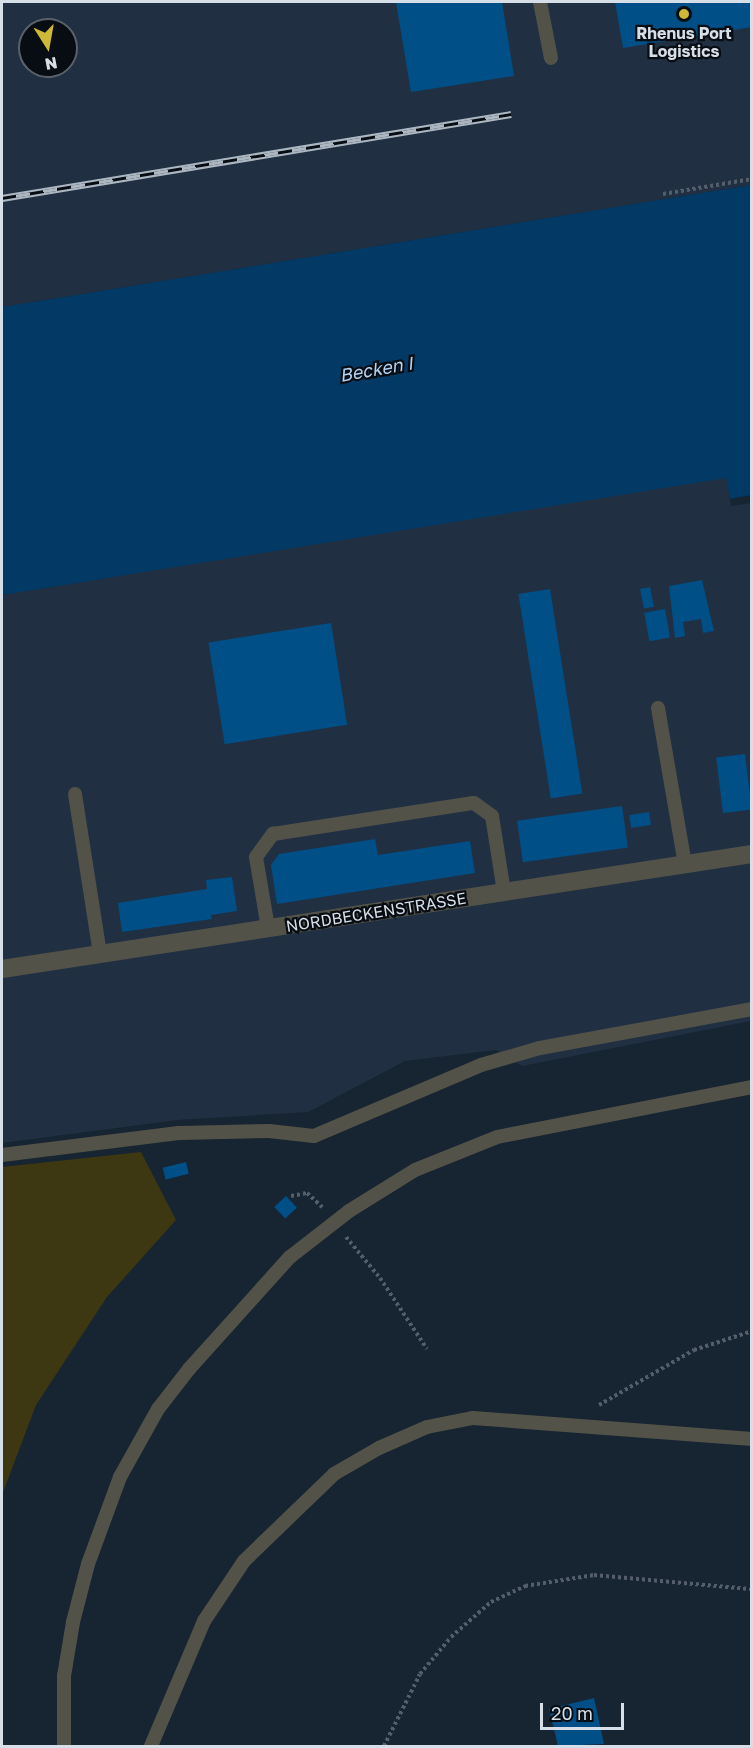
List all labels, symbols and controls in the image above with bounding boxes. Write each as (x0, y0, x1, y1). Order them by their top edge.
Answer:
marker: Rhenus Port Logistics (677, 7, 691, 21)
north arrow (18, 18, 78, 78)
place label: Rhenus Port Logistics (636, 23, 732, 61)
text: N (43, 53, 59, 75)
water label: Becken I (338, 352, 414, 386)
street label: NORDBECKENSTRASSE (285, 888, 467, 936)
scale bar (543, 1691, 627, 1729)
text: 20 m (551, 1702, 593, 1724)

